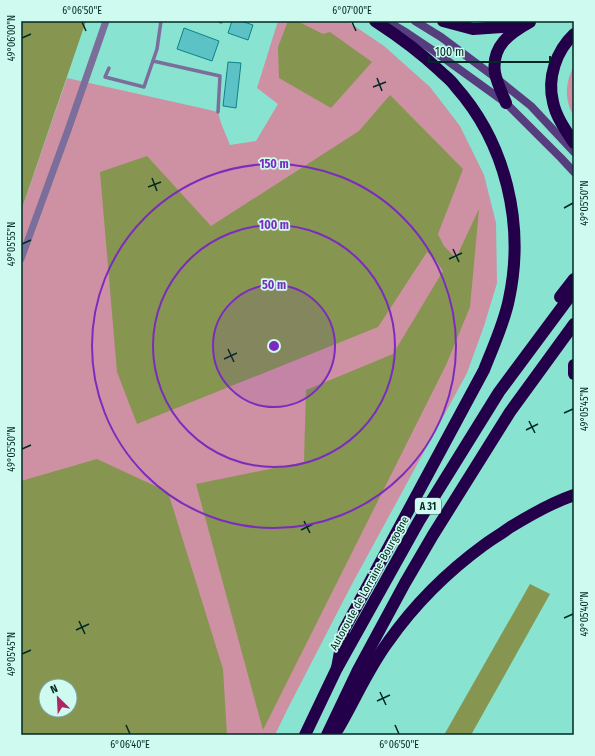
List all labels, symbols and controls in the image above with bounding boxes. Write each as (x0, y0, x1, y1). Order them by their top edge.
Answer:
text: 6°06'50"E (62, 5, 102, 17)
text: 6°07'00"E (332, 5, 372, 17)
text: 49°06'00"N (6, 15, 18, 61)
scale bar (429, 38, 550, 64)
text: 100 m (435, 45, 464, 59)
text: 150 m (259, 157, 289, 171)
text: 49°05'50"N (579, 180, 591, 226)
text: 100 m (259, 218, 289, 232)
text: 49°05'55"N (6, 222, 18, 266)
text: 50 m (262, 278, 286, 292)
centre of rings (267, 339, 281, 353)
text: 49°05'45"N (579, 387, 591, 431)
text: 49°05'50"N (6, 426, 18, 472)
road number: A 31 (415, 498, 441, 514)
street label: Autoroute de Lorraine-Bourgogne (327, 514, 412, 652)
text: 49°05'40"N (579, 591, 591, 637)
text: 49°05'45"N (6, 632, 18, 676)
north arrow (38, 678, 78, 718)
text: N (48, 682, 60, 697)
text: 6°06'40"E (110, 739, 150, 751)
text: 6°06'50"E (379, 739, 419, 751)

